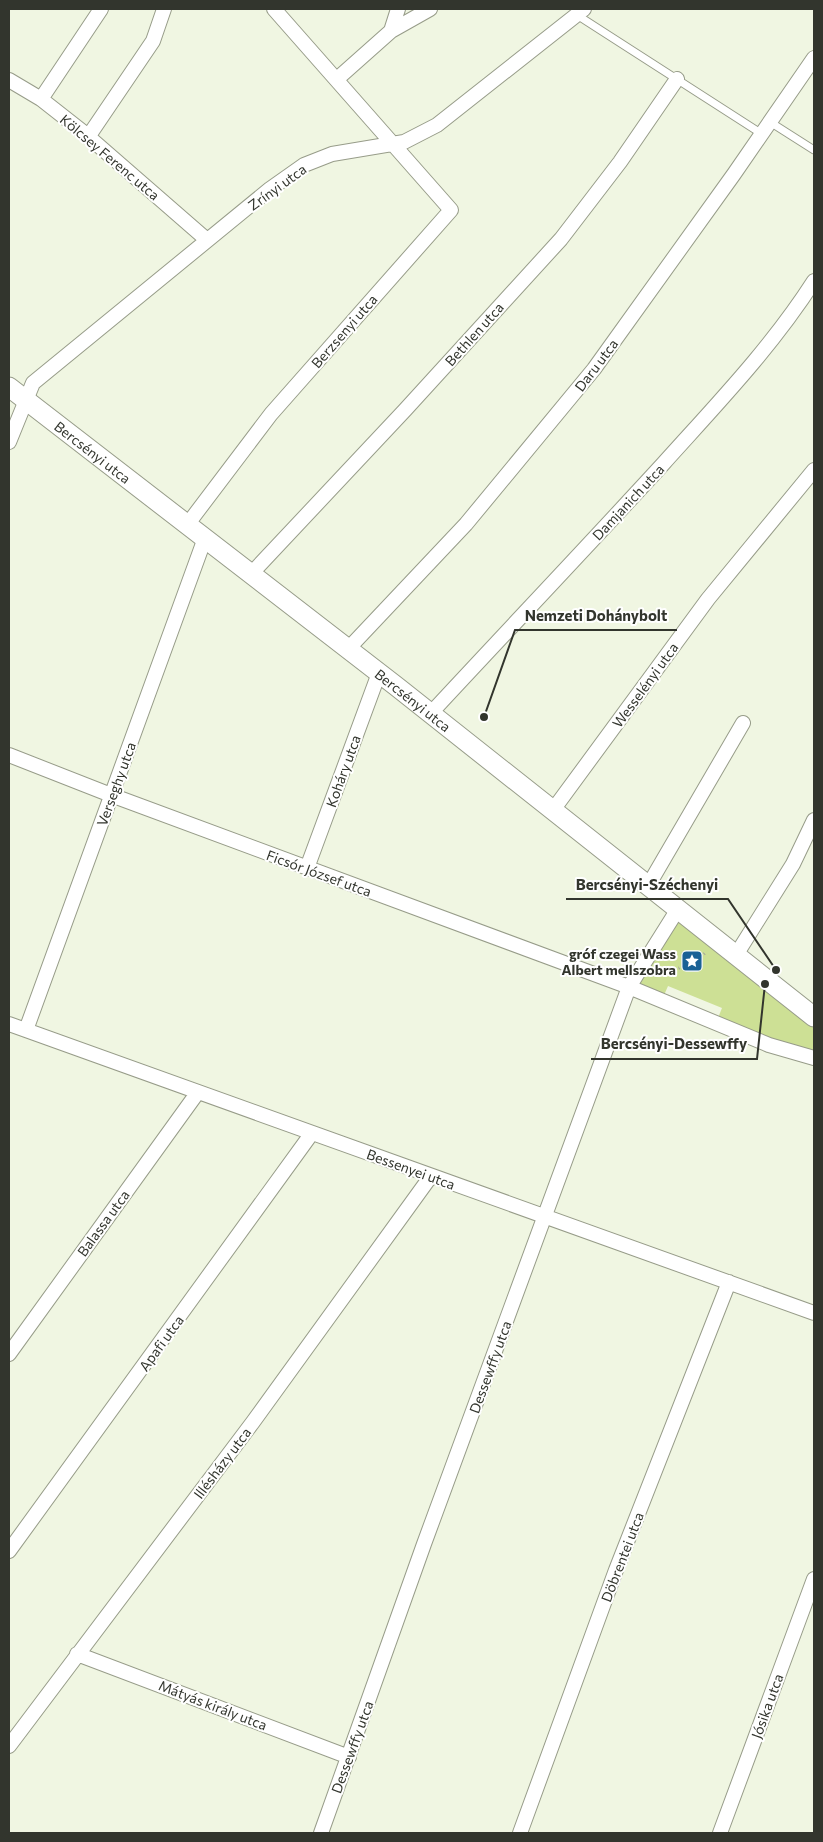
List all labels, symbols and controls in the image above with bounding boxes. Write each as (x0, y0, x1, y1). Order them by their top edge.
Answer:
street label: Kölcsey Ferenc utca (57, 111, 163, 203)
street label: Zrínyi utca (245, 160, 309, 214)
street label: Berzsenyi utca (307, 291, 381, 371)
street label: Bethlen utca (441, 299, 507, 369)
street label: Daru utca (571, 335, 621, 395)
street label: Bercsényi utca (51, 417, 134, 487)
street label: Damjanich utca (588, 460, 668, 544)
callout: Nemzeti Dohánybolt (515, 600, 677, 630)
text: Nemzeti Dohánybolt (525, 606, 667, 624)
street label: Wesselényi utca (608, 639, 682, 731)
street label: Bercsényi utca (372, 665, 454, 735)
street label: Koháry utca (322, 732, 364, 810)
street label: Verseghy utca (93, 740, 139, 828)
street label: Ficsór József utca (264, 846, 374, 900)
callout: Bercsényi-Széchenyi (566, 869, 728, 899)
text: Bercsényi-Széchenyi (576, 875, 718, 893)
place label: gróf czegei Wass Albert mellszobra (562, 945, 676, 978)
place icon: gróf czegei Wass Albert mellszobra (680, 949, 704, 973)
callout: Bercsényi-Dessewffy (591, 1029, 757, 1059)
text: Bercsényi-Dessewffy (601, 1034, 748, 1052)
street label: Bessenyei utca (365, 1145, 457, 1193)
street label: Balassa utca (73, 1187, 133, 1259)
street label: Apafi utca (135, 1312, 187, 1374)
street label: Dessewffy utca (465, 1318, 515, 1416)
street label: Illésházy utca (190, 1424, 254, 1502)
street label: Döbrentei utca (597, 1510, 647, 1604)
street label: Jósika utca (747, 1671, 787, 1741)
street label: Mátyás király utca (156, 1677, 270, 1733)
street label: Dessewffy utca (327, 1698, 377, 1796)

